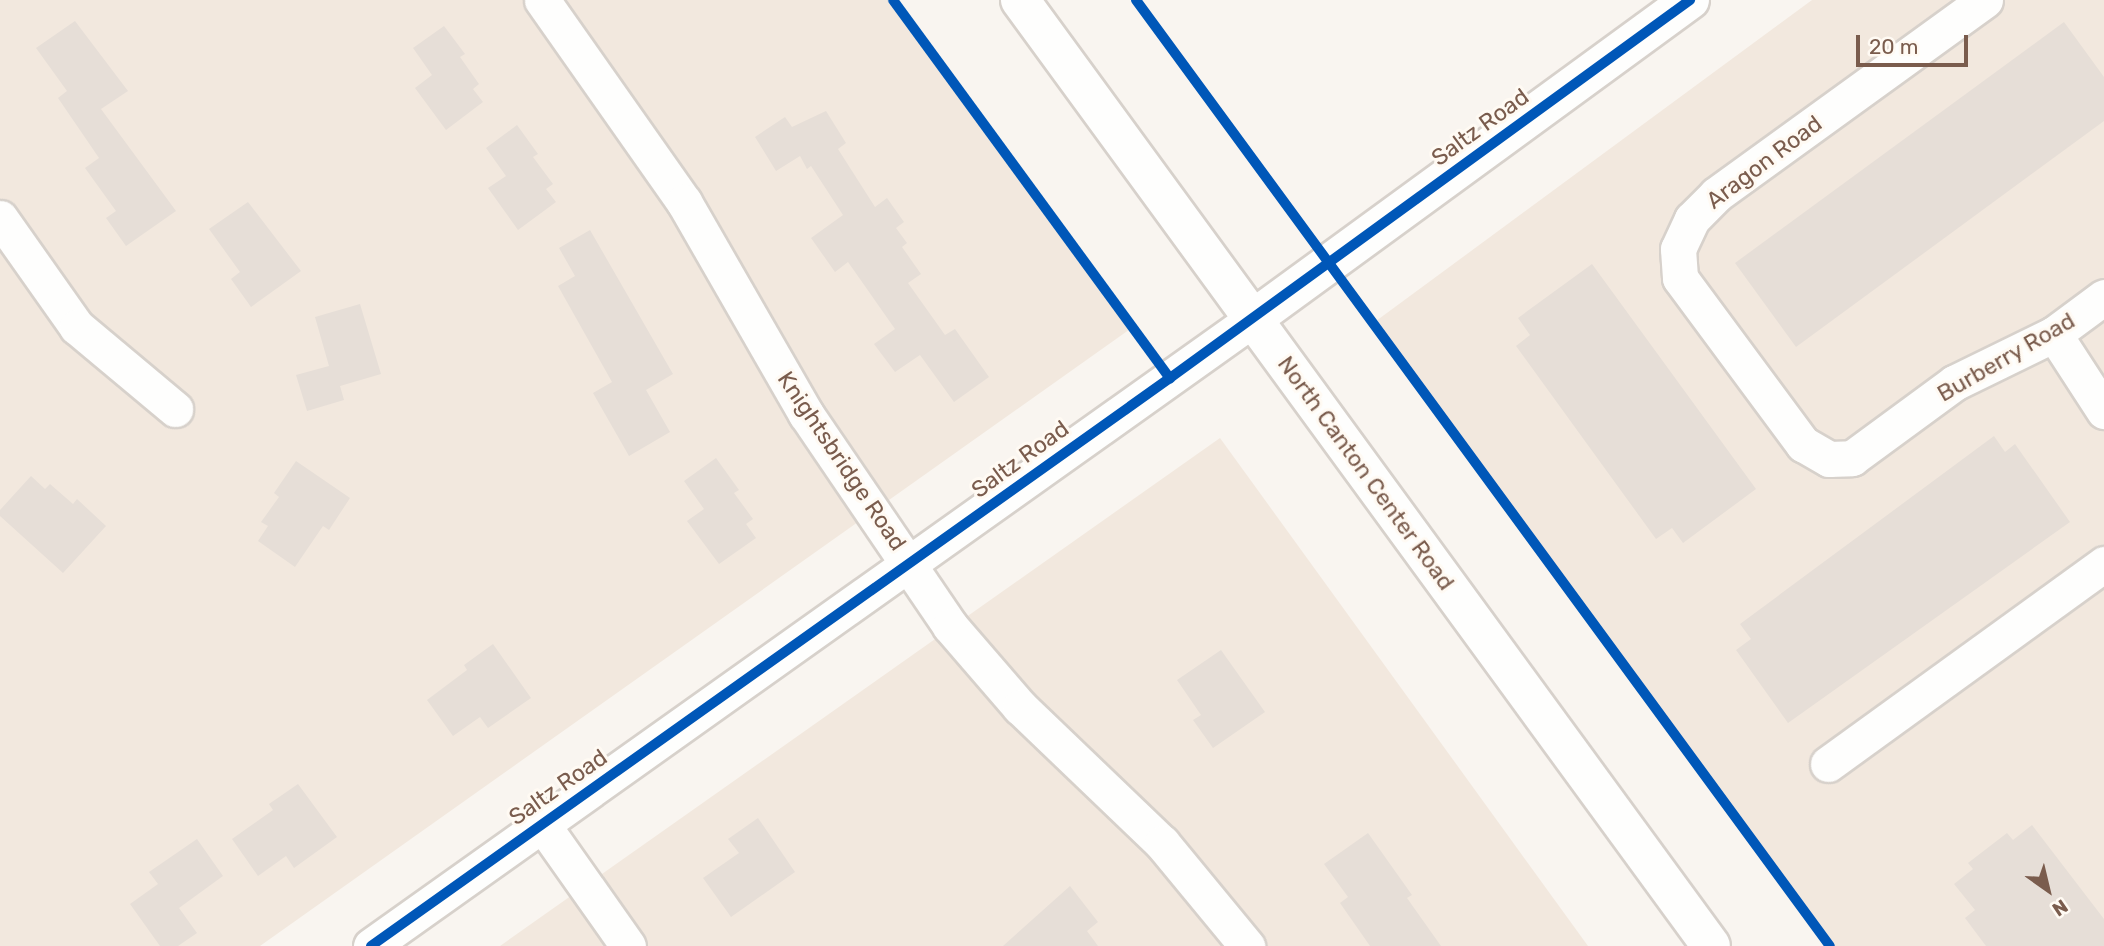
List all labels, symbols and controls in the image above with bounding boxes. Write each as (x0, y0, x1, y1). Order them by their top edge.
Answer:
scale bar (1859, 21, 1971, 65)
text: 20 m (1869, 34, 1918, 59)
street label: Saltz Road (1426, 82, 1534, 172)
street label: Aragon Road (1701, 110, 1827, 214)
street label: Burberry Road (1932, 306, 2080, 408)
street label: North Canton Center Road (1272, 350, 1460, 596)
street label: Knightsbridge Road (772, 366, 912, 556)
street label: Saltz Road (966, 414, 1074, 504)
street label: Saltz Road (504, 743, 612, 831)
north arrow (2013, 855, 2083, 925)
text: N (2048, 894, 2072, 921)

